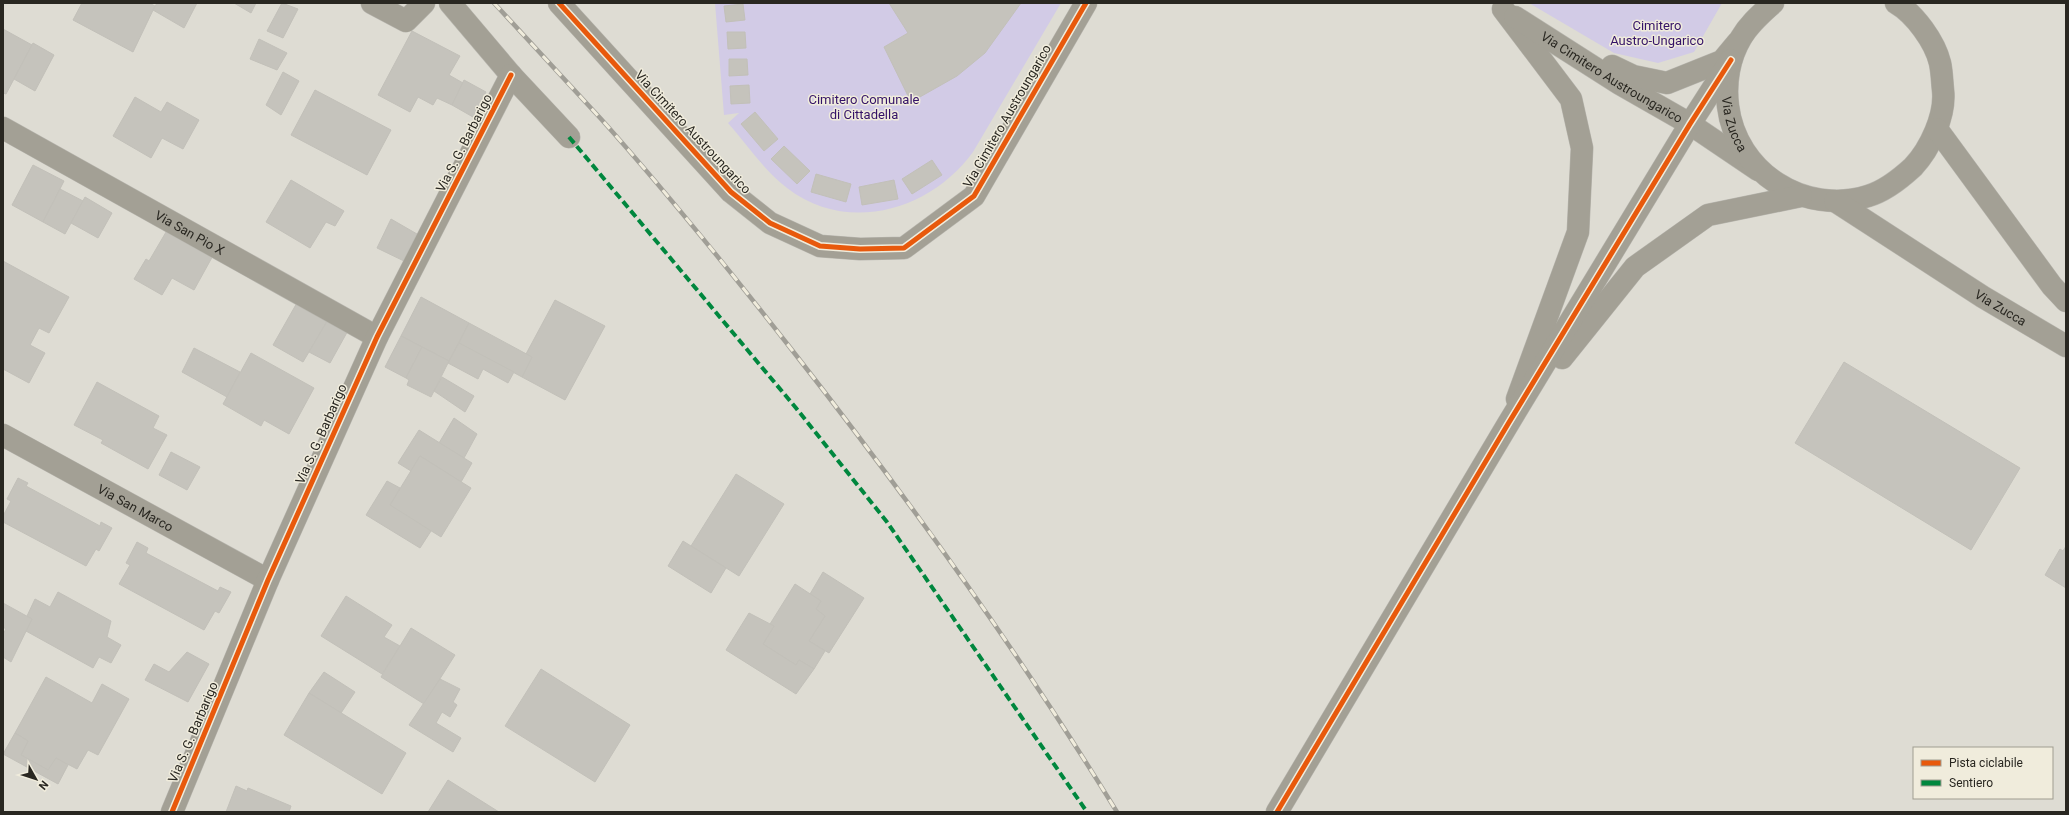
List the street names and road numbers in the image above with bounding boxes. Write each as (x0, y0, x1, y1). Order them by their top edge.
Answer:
street label: Via Cimitero Austroungarico (1538, 28, 1685, 126)
street label: Via Cimitero Austroungarico (960, 42, 1054, 190)
street label: Via Cimitero Austroungarico (632, 67, 754, 197)
street label: Via S. G. Barbarigo (433, 92, 495, 194)
street label: Via Zucca (1720, 96, 1750, 154)
street label: Via San Pio X (152, 207, 227, 258)
street label: Via Zucca (1972, 286, 2029, 328)
street label: Via S. G. Barbarigo (292, 382, 350, 486)
street label: Via San Marco (95, 481, 176, 534)
street label: Via S. G. Barbarigo (165, 679, 221, 785)

